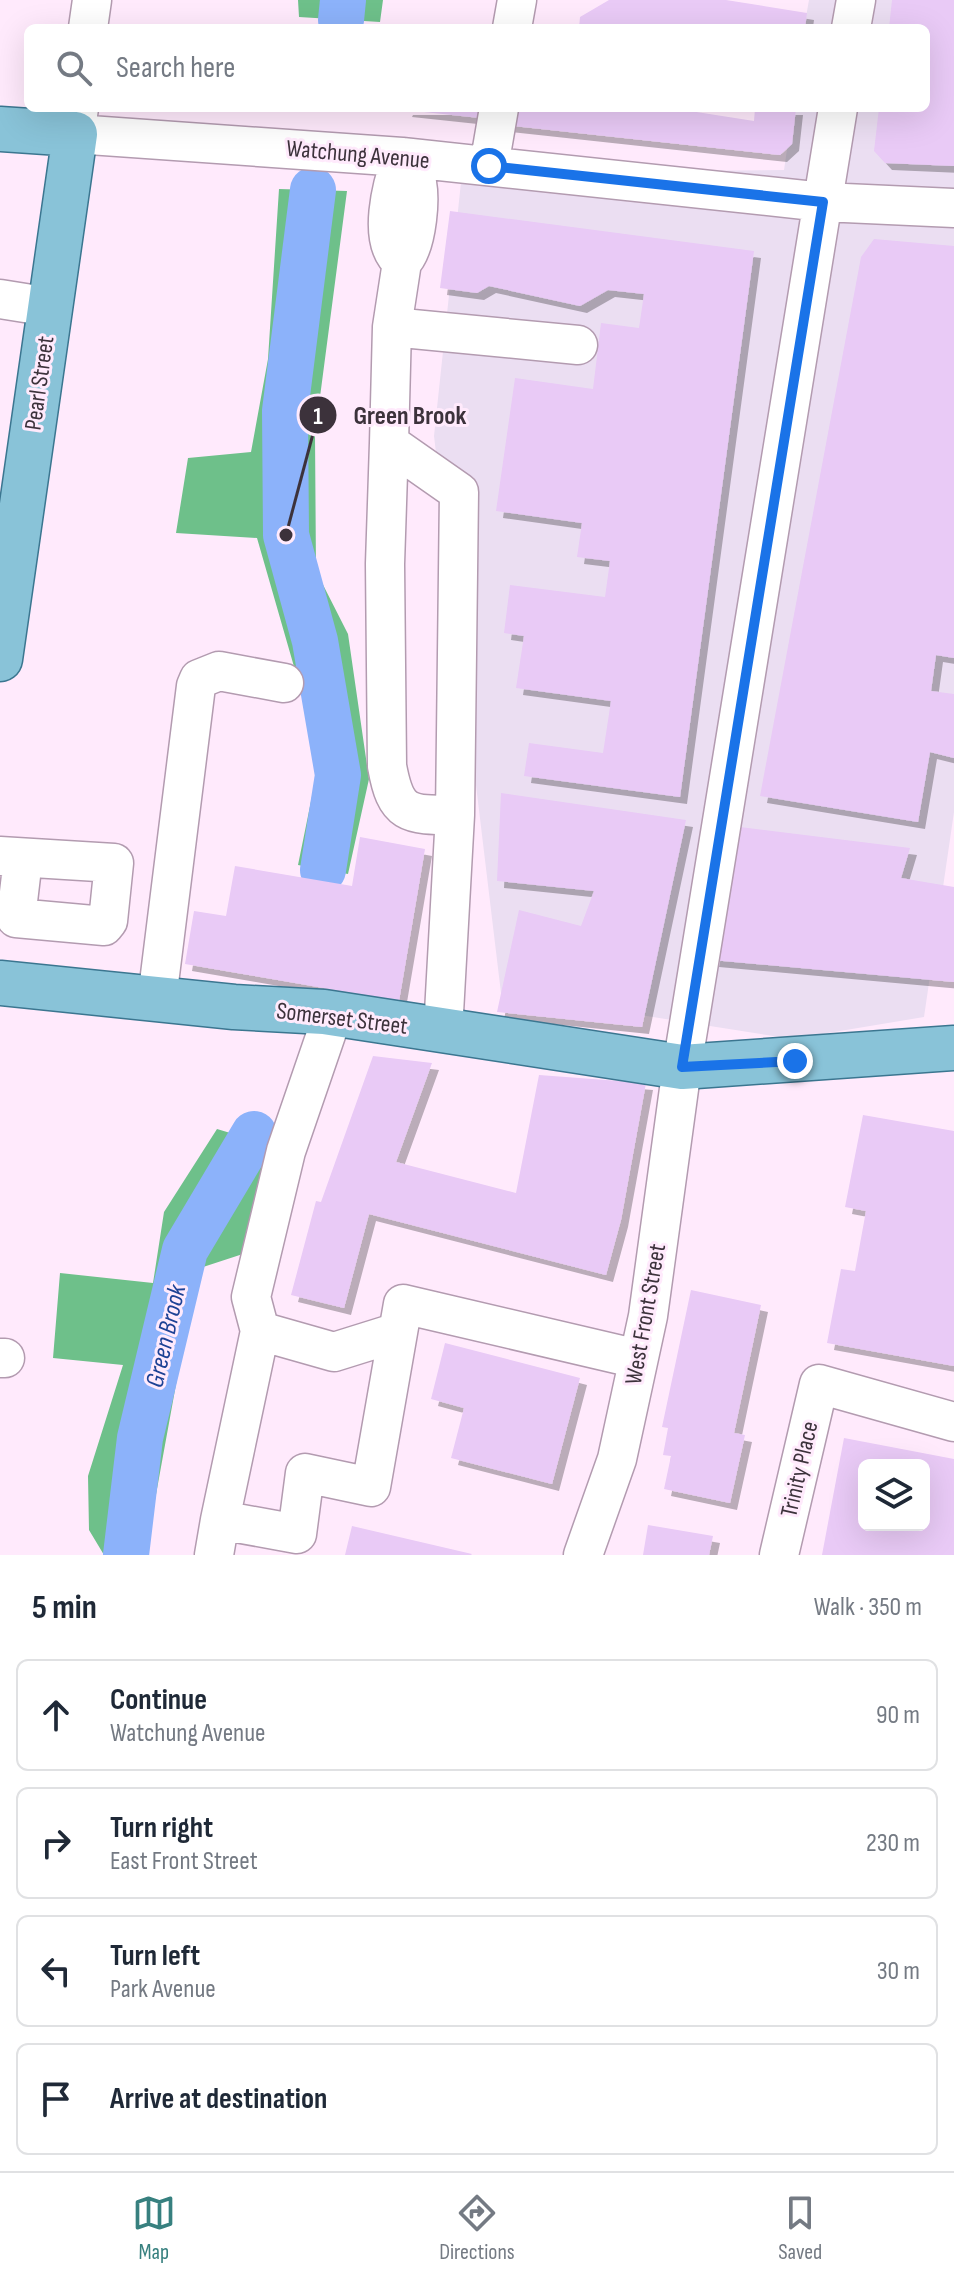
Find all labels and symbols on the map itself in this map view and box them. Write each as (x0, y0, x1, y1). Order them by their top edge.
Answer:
street label: Watchung Avenue (285, 134, 431, 175)
route start (471, 148, 507, 184)
street label: Pearl Street (19, 334, 60, 432)
callout: Green Brook (298, 390, 483, 440)
text: Green Brook (353, 401, 467, 432)
text: 1 (313, 402, 323, 431)
street label: Somerset Street (275, 996, 409, 1041)
route end (777, 1043, 813, 1079)
street label: West Front Street (619, 1241, 672, 1387)
water label: Green Brook (140, 1281, 194, 1391)
street label: Trinity Place (774, 1418, 825, 1520)

